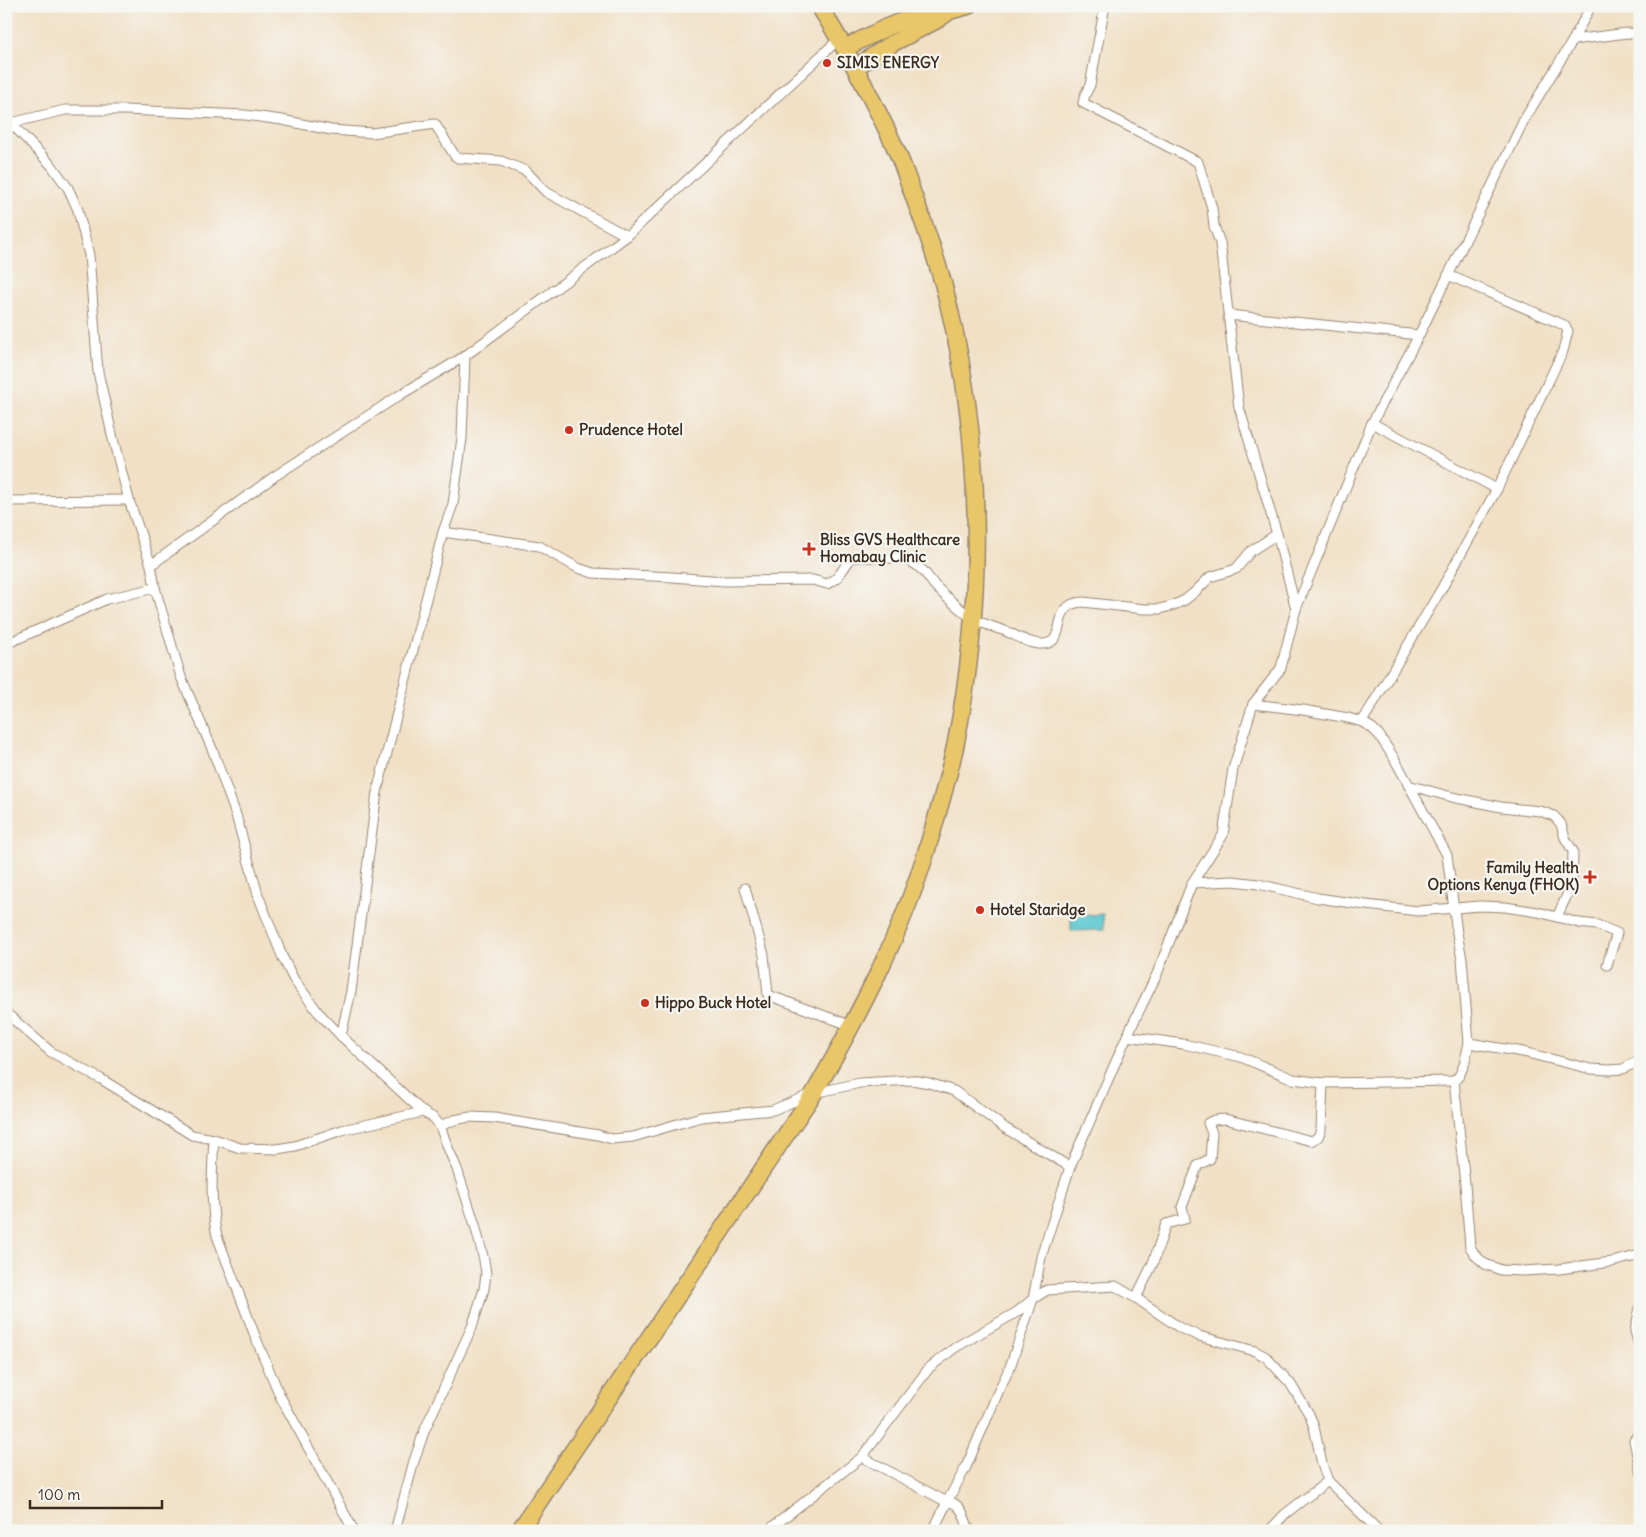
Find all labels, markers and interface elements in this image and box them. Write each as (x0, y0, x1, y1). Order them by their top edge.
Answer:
place label: SIMIS ENERGY (837, 53, 940, 72)
marker: SIMIS ENERGY (821, 57, 833, 69)
place label: Prudence Hotel (579, 420, 683, 439)
marker: Prudence Hotel (563, 424, 575, 436)
place label: Bliss GVS Healthcare Homabay Clinic (820, 530, 960, 567)
marker: Bliss GVS Healthcare Homabay Clinic (802, 542, 816, 556)
place label: Family Health Options Kenya (FHOK) (1428, 858, 1579, 895)
marker: Family Health Options Kenya (FHOK) (1583, 870, 1597, 884)
place label: Hotel Staridge (990, 900, 1085, 920)
marker: Hotel Staridge (974, 904, 986, 916)
place label: Hippo Buck Hotel (655, 993, 771, 1013)
marker: Hippo Buck Hotel (639, 997, 651, 1009)
scale bar (30, 1477, 162, 1509)
text: 100 m (38, 1485, 80, 1504)

